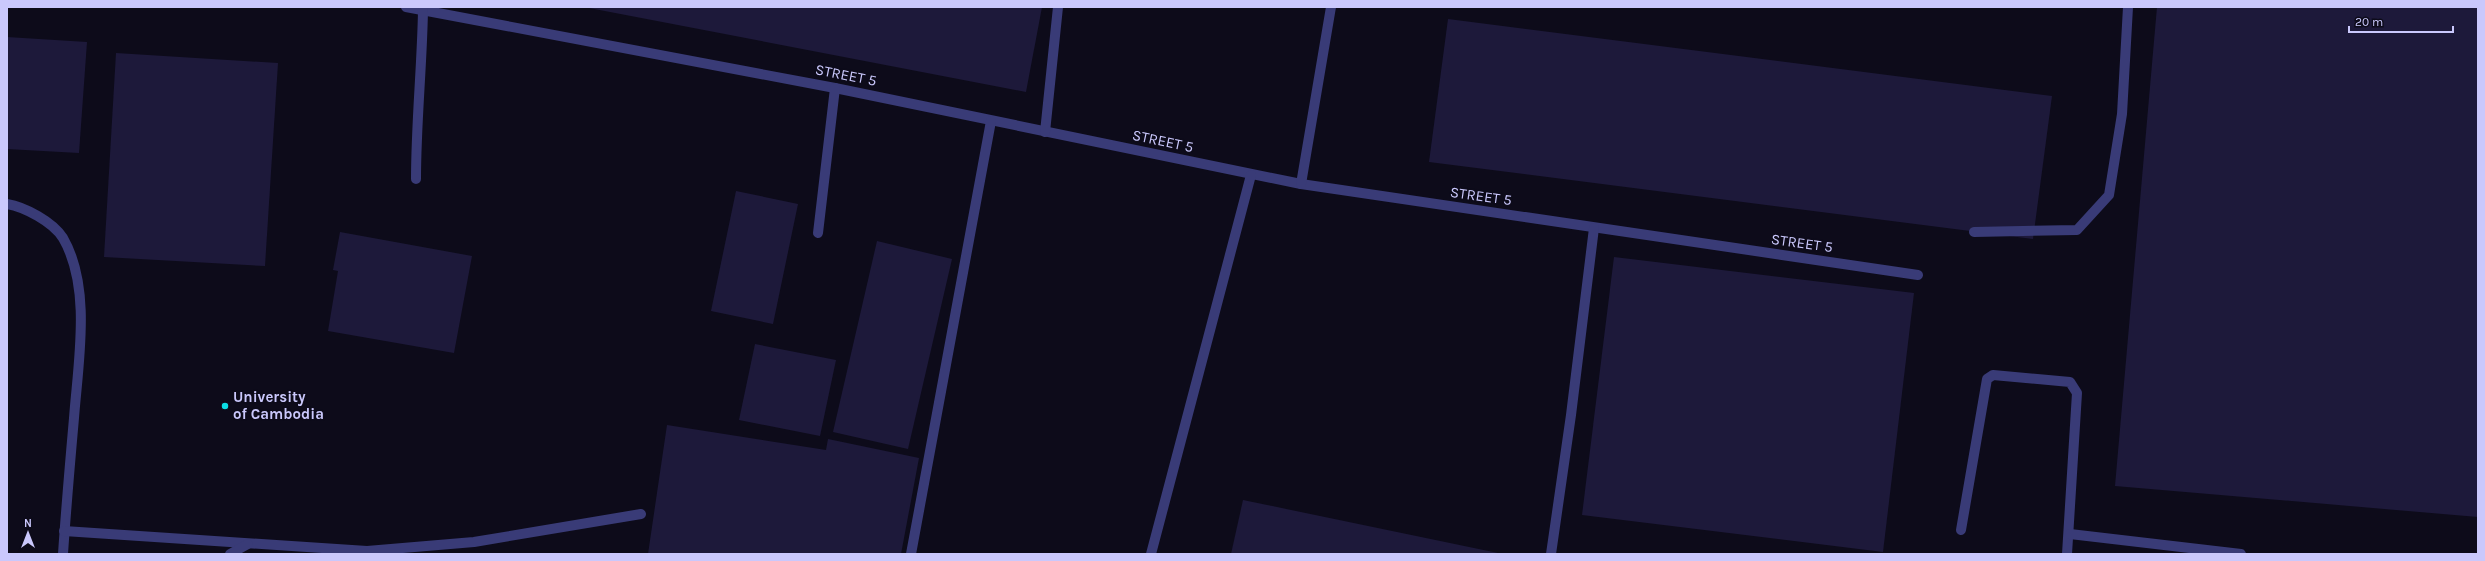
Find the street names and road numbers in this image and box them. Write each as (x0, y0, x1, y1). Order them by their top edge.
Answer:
street label: STREET 5 (814, 60, 878, 90)
street label: STREET 5 (1131, 126, 1195, 156)
street label: STREET 5 (1449, 183, 1513, 209)
street label: STREET 5 (1770, 230, 1834, 256)

